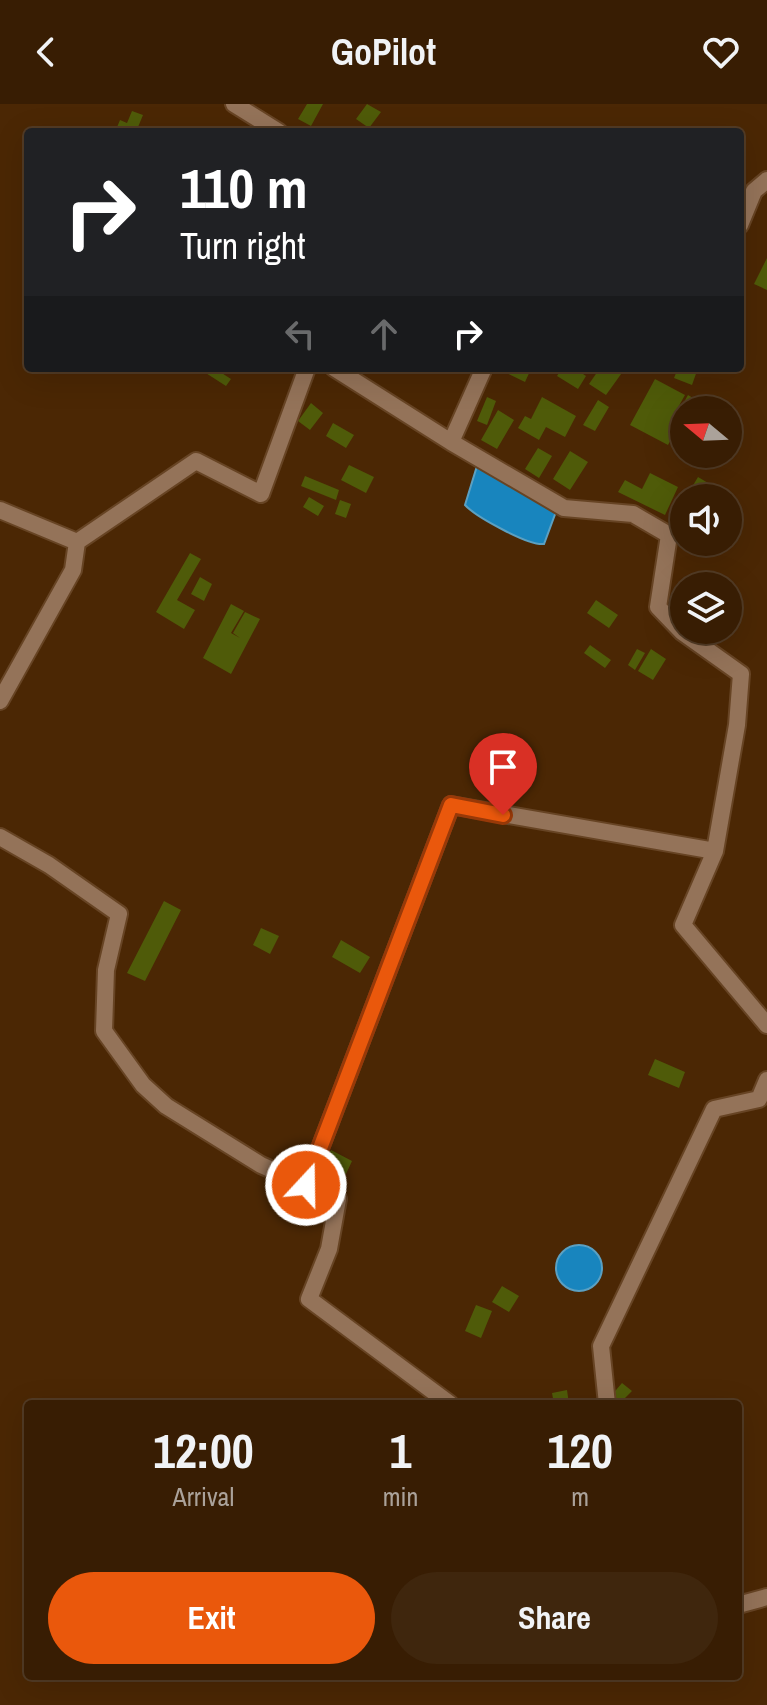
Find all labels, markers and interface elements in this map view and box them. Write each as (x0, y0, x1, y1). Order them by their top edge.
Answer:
text: GoPilot (331, 28, 436, 76)
icon: back (24, 30, 68, 74)
icon: heart (699, 30, 743, 74)
text: 110 m (180, 150, 308, 225)
icon: right (48, 160, 152, 264)
text: Turn right (180, 222, 305, 270)
icon: left (278, 312, 322, 356)
icon: ahead (362, 312, 406, 356)
icon: right (446, 312, 490, 356)
north arrow (670, 396, 742, 468)
map controls (670, 396, 742, 644)
button: sound (670, 484, 742, 556)
button: layers (670, 572, 742, 644)
pin (469, 733, 537, 815)
icon: arrive (481, 745, 525, 789)
position arrow (264, 1143, 348, 1227)
text: 12:00 (153, 1418, 254, 1483)
text: 1 (390, 1418, 411, 1483)
text: 120 (547, 1418, 613, 1483)
text: Arrival (173, 1479, 234, 1514)
text: min (383, 1479, 418, 1514)
text: m (571, 1479, 589, 1514)
button: Exit (48, 1572, 375, 1664)
button: Share (391, 1572, 718, 1664)

